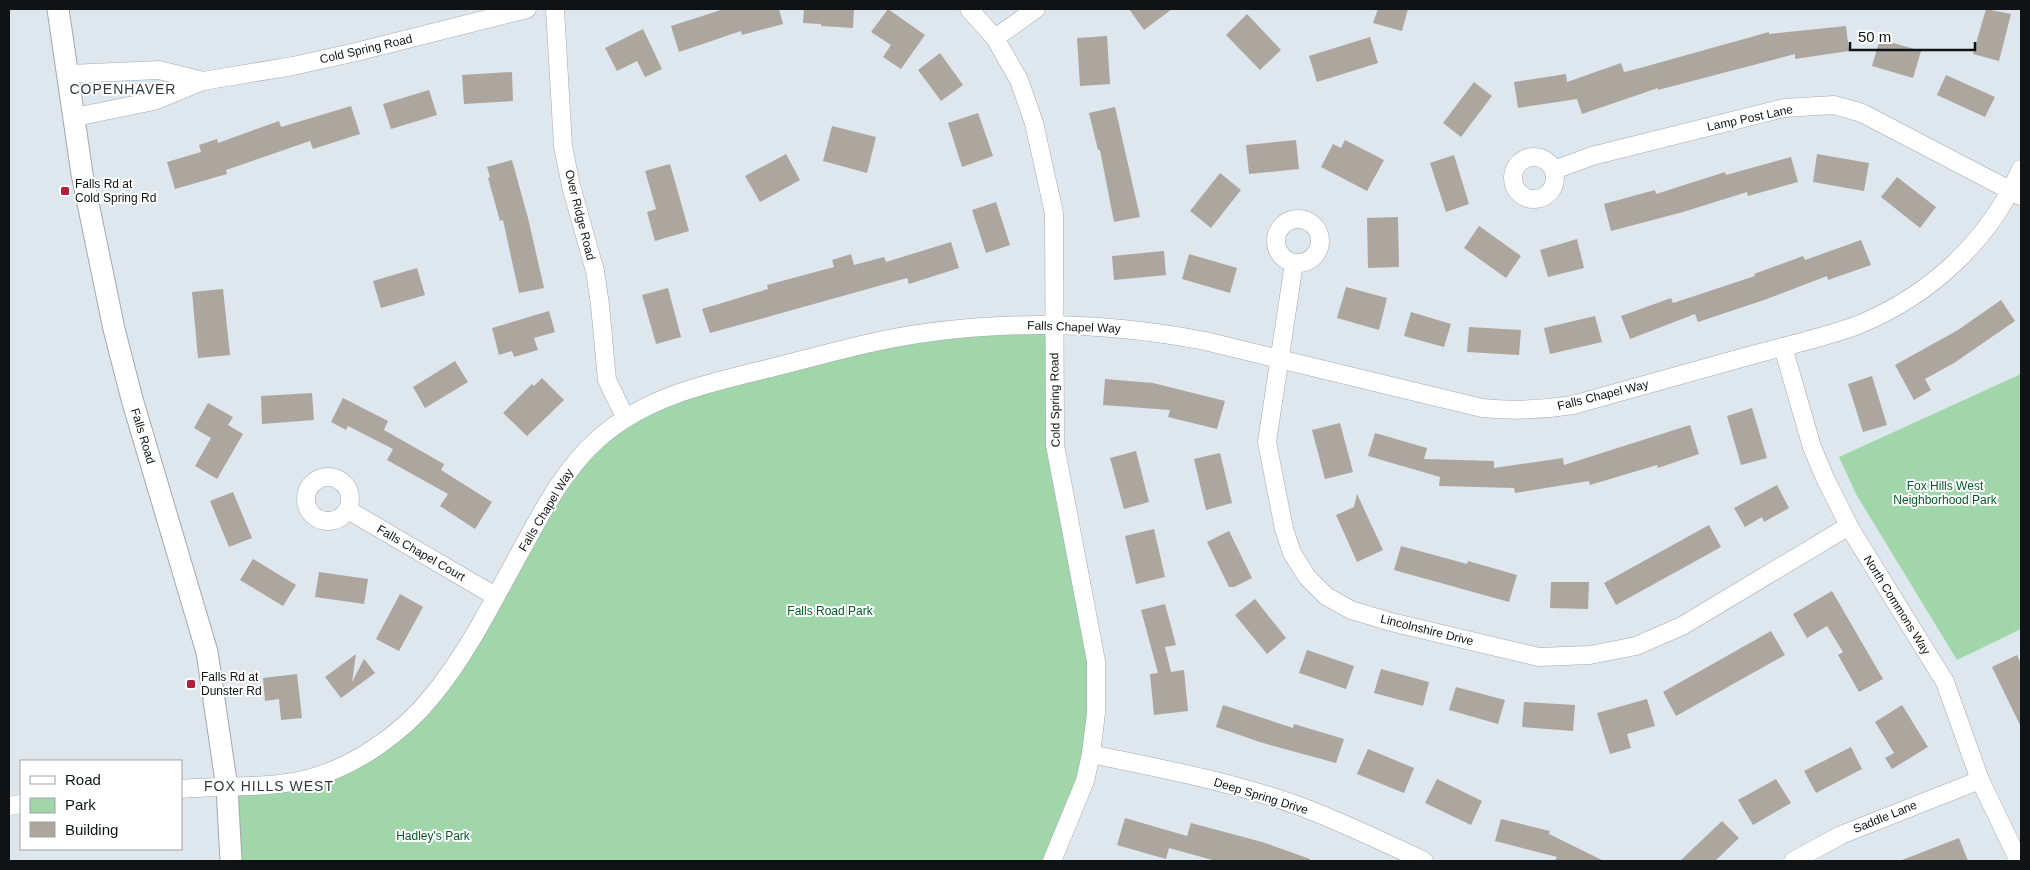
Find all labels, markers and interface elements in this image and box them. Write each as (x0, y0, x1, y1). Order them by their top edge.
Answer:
scale bar (1850, 20, 1975, 52)
text: 50 m (1858, 28, 1891, 45)
street label: Cold Spring Road (318, 32, 414, 66)
district label: COPENHAVER (70, 81, 176, 97)
street label: Lamp Post Lane (1706, 102, 1795, 134)
street label: Over Ridge Road (562, 168, 598, 262)
place label: Falls Rd at Cold Spring Rd (75, 177, 156, 205)
marker: Falls Rd at Cold Spring Rd (59, 185, 71, 197)
street label: Falls Chapel Way (1027, 318, 1121, 336)
street label: Cold Spring Road (1047, 353, 1063, 447)
street label: Falls Chapel Way (1556, 377, 1650, 413)
street label: Falls Road (128, 407, 158, 465)
street label: Falls Chapel Way (516, 466, 576, 554)
park label: Fox Hills West Neighborhood Park (1893, 479, 1998, 507)
street label: Falls Chapel Court (374, 522, 468, 584)
street label: North Commons Way (1861, 553, 1933, 657)
park label: Falls Road Park (787, 604, 874, 618)
street label: Lincolnshire Drive (1379, 612, 1475, 648)
place label: Falls Rd at Dunster Rd (201, 670, 262, 698)
marker: Falls Rd at Dunster Rd (185, 678, 197, 690)
legend (20, 760, 182, 850)
text: Road (65, 771, 101, 788)
street label: Deep Spring Drive (1212, 775, 1310, 817)
district label: FOX HILLS WEST (204, 778, 334, 794)
text: Park (65, 796, 96, 813)
street label: Saddle Lane (1851, 798, 1919, 836)
text: Building (65, 821, 118, 838)
park label: Hadley's Park (396, 829, 471, 843)

